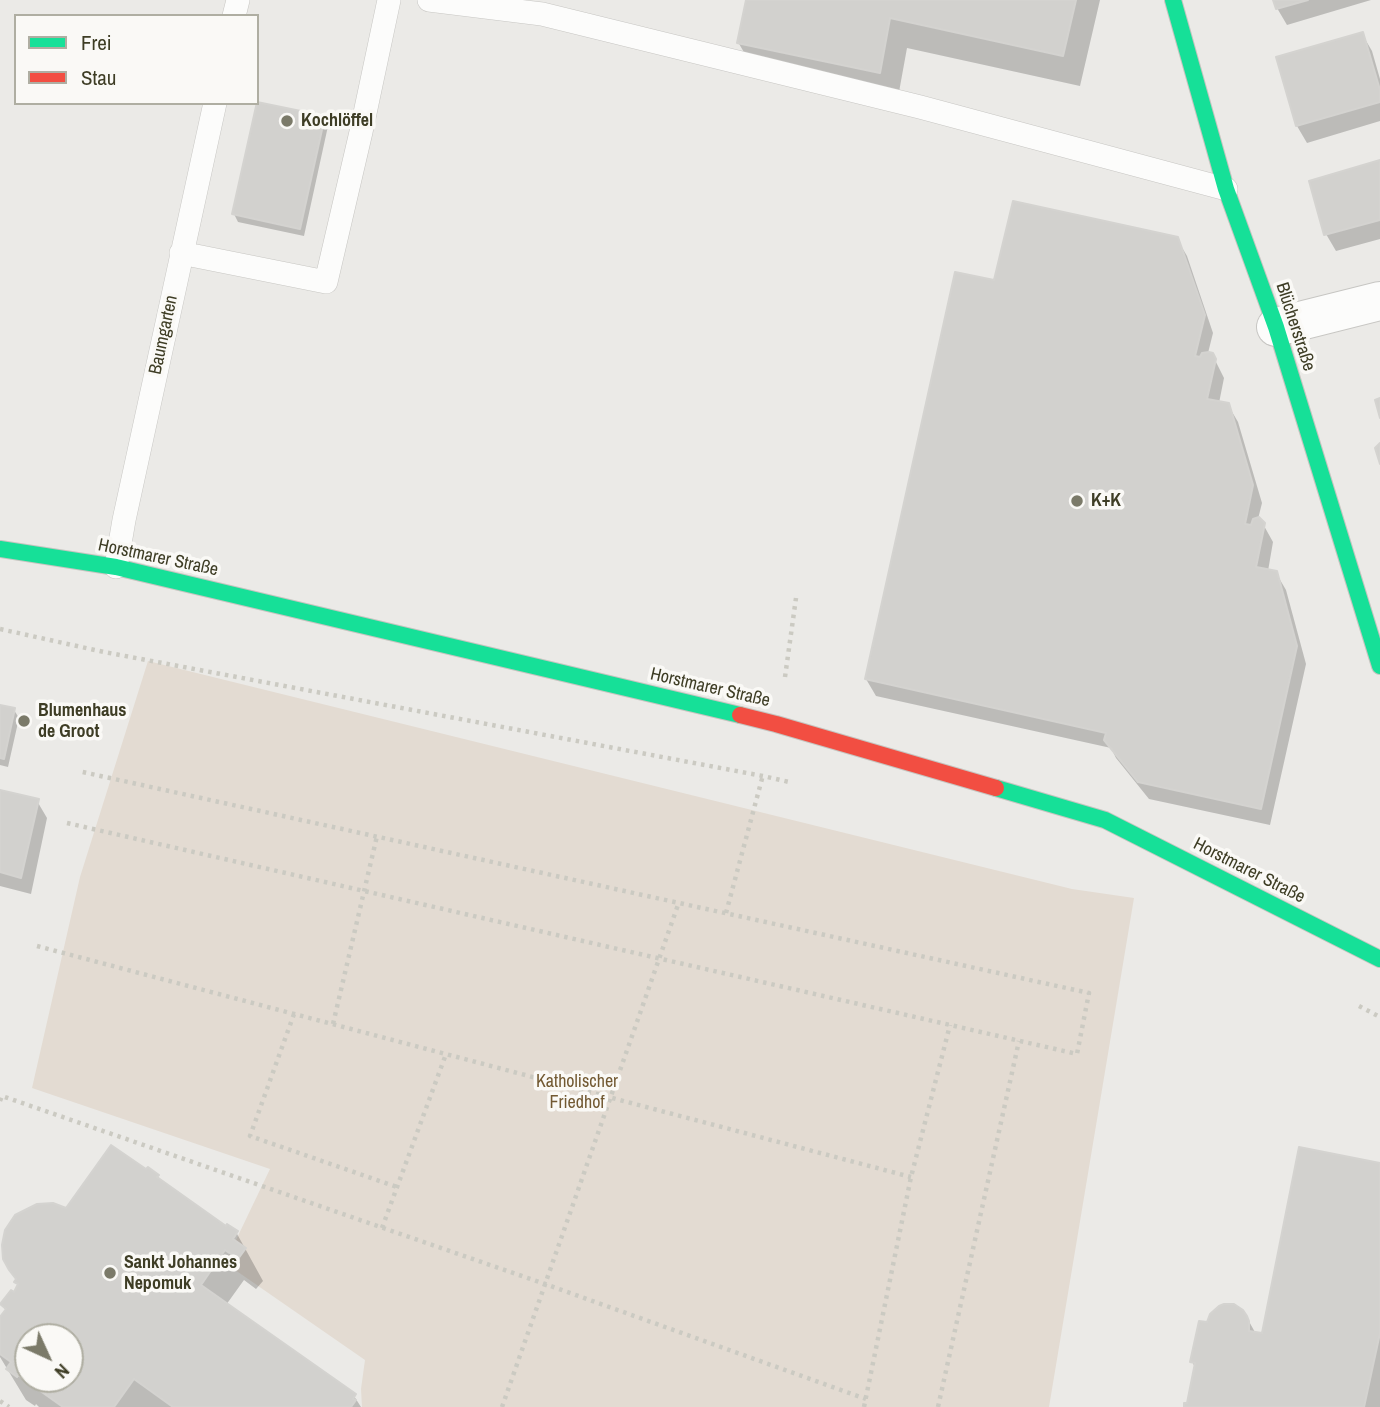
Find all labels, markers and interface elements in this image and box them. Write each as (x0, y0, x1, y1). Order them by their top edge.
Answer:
legend (14, 14, 259, 105)
text: Frei (81, 28, 112, 57)
text: Stau (81, 63, 116, 92)
place label: Kochlöffel (301, 110, 373, 132)
marker: Kochlöffel (279, 113, 295, 129)
street label: Blücherstraße (1271, 280, 1319, 374)
street label: Baumgarten (145, 293, 183, 377)
place label: K+K (1091, 490, 1121, 512)
marker: K+K (1069, 493, 1085, 509)
street label: Horstmarer Straße (96, 535, 220, 581)
street label: Horstmarer Straße (648, 664, 772, 712)
place label: Blumenhaus de Groot (38, 700, 127, 742)
marker: Blumenhaus de Groot (16, 713, 32, 729)
street label: Horstmarer Straße (1190, 834, 1308, 908)
park label: Katholischer Friedhof (536, 1071, 618, 1114)
place label: Sankt Johannes Nepomuk (124, 1252, 237, 1294)
marker: Sankt Johannes Nepomuk (102, 1265, 118, 1281)
north arrow (14, 1323, 84, 1393)
text: N (49, 1358, 76, 1385)

